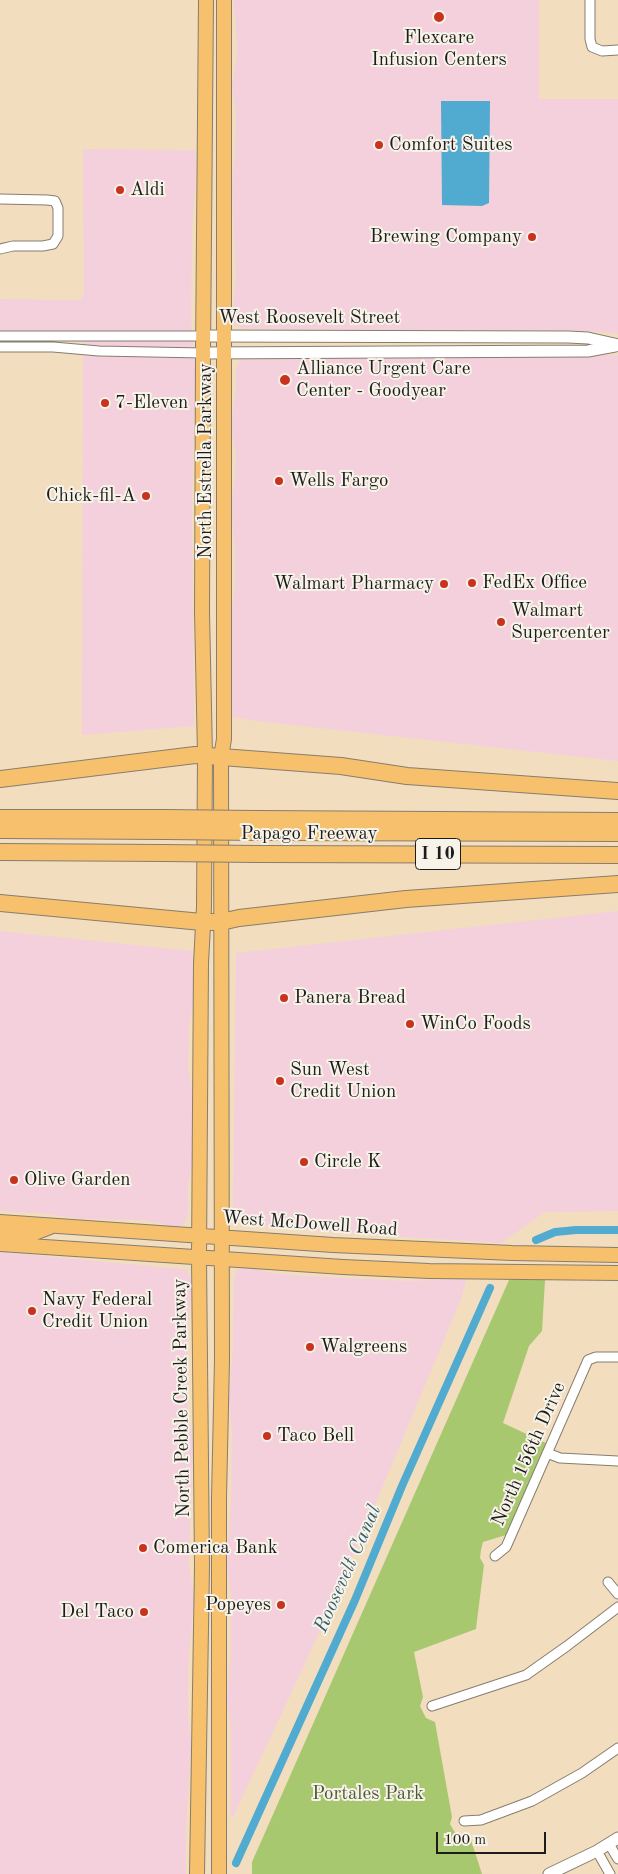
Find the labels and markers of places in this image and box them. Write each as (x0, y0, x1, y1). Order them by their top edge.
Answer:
marker: Flexcare Infusion Centers (432, 10, 446, 24)
place label: Flexcare Infusion Centers (371, 27, 507, 71)
place label: Comfort Suites (389, 134, 512, 156)
marker: Comfort Suites (373, 139, 385, 151)
place label: Aldi (130, 179, 165, 201)
marker: Aldi (114, 184, 126, 196)
place label: Brewing Company (370, 226, 522, 248)
marker: Brewing Company (526, 231, 538, 243)
place label: Alliance Urgent Care Center - Goodyear (296, 358, 470, 402)
marker: Alliance Urgent Care Center - Goodyear (278, 373, 292, 387)
place label: 7-Eleven (115, 392, 188, 414)
marker: 7-Eleven (99, 397, 111, 409)
place label: Wells Fargo (289, 470, 389, 492)
marker: Wells Fargo (273, 475, 285, 487)
place label: Chick-fil-A (46, 485, 136, 507)
marker: Chick-fil-A (140, 490, 152, 502)
place label: FedEx Office (482, 572, 587, 594)
place label: Walmart Pharmacy (273, 573, 434, 595)
marker: FedEx Office (466, 577, 478, 589)
marker: Walmart Pharmacy (438, 578, 450, 590)
place label: Walmart Supercenter (511, 600, 610, 644)
marker: Walmart Supercenter (495, 616, 507, 628)
place label: Panera Bread (294, 987, 406, 1009)
marker: Panera Bread (278, 992, 290, 1004)
place label: WinCo Foods (420, 1013, 531, 1035)
marker: WinCo Foods (404, 1018, 416, 1030)
place label: Sun West Credit Union (290, 1059, 396, 1103)
marker: Sun West Credit Union (274, 1075, 286, 1087)
place label: Circle K (314, 1151, 381, 1173)
marker: Circle K (298, 1156, 310, 1168)
place label: Olive Garden (24, 1169, 131, 1191)
marker: Olive Garden (8, 1174, 20, 1186)
place label: Navy Federal Credit Union (42, 1289, 152, 1333)
marker: Navy Federal Credit Union (26, 1305, 38, 1317)
place label: Walgreens (320, 1336, 407, 1358)
marker: Walgreens (304, 1341, 316, 1353)
place label: Taco Bell (277, 1425, 354, 1447)
marker: Taco Bell (261, 1430, 273, 1442)
place label: Comerica Bank (153, 1537, 278, 1559)
marker: Comerica Bank (137, 1542, 149, 1554)
place label: Popeyes (205, 1594, 271, 1616)
marker: Popeyes (275, 1599, 287, 1611)
place label: Del Taco (60, 1601, 134, 1623)
marker: Del Taco (138, 1606, 150, 1618)

